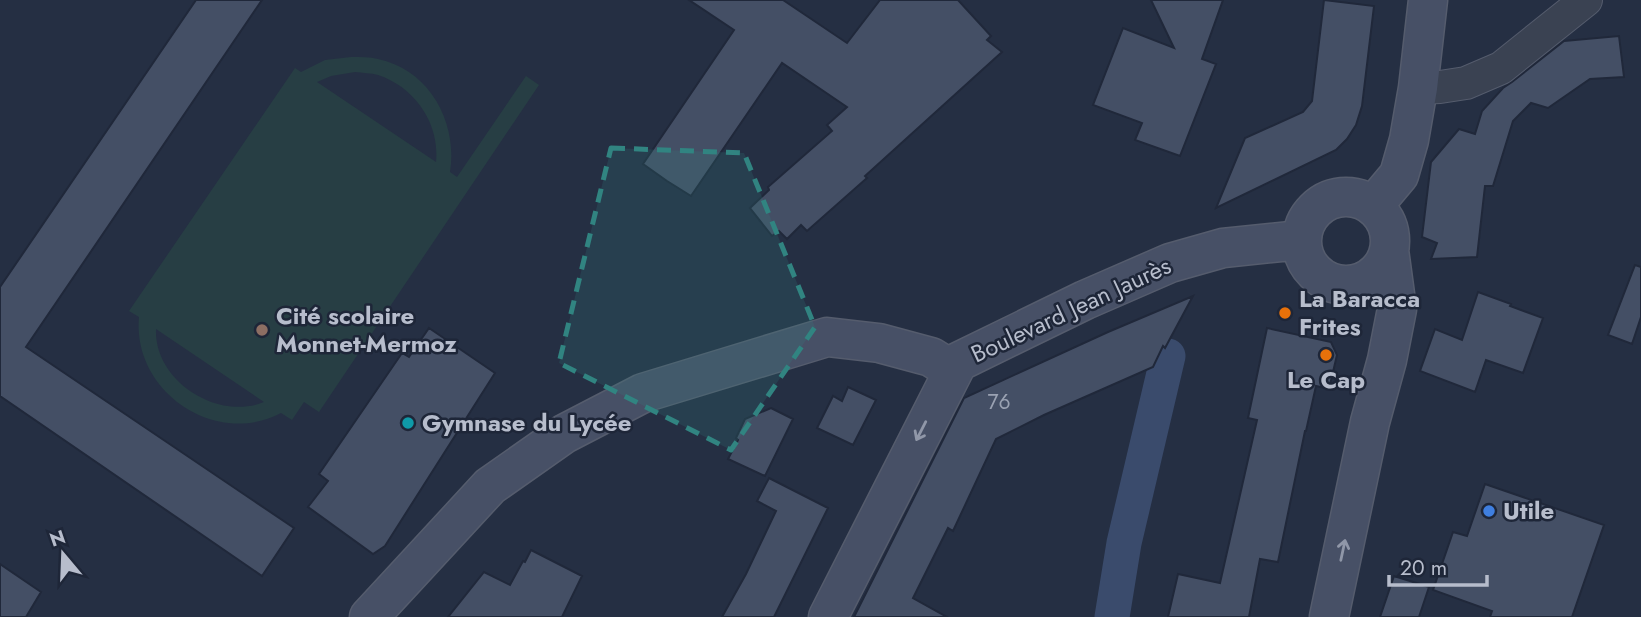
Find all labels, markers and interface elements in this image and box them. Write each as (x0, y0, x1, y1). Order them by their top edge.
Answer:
street label: Boulevard Jean Jaurès (965, 248, 1177, 371)
place label: La Baracca Frites (1299, 281, 1420, 344)
place label: Cité scolaire Monnet-Mermoz (276, 298, 457, 361)
marker: La Baracca Frites (1277, 305, 1293, 321)
marker: Cité scolaire Monnet-Mermoz (254, 322, 270, 338)
marker: Le Cap (1318, 347, 1334, 363)
place label: Le Cap (1287, 362, 1365, 397)
house number: 76 (987, 387, 1011, 417)
place label: Gymnase du Lycée (422, 405, 632, 440)
marker: Gymnase du Lycée (400, 415, 416, 431)
one-way arrow (914, 420, 928, 441)
place label: Utile (1503, 493, 1554, 528)
marker: Utile (1481, 503, 1497, 519)
north arrow (28, 519, 98, 589)
text: N (46, 523, 69, 554)
one-way arrow (1336, 539, 1350, 562)
scale bar (1389, 544, 1487, 588)
text: 20 m (1400, 553, 1447, 583)

